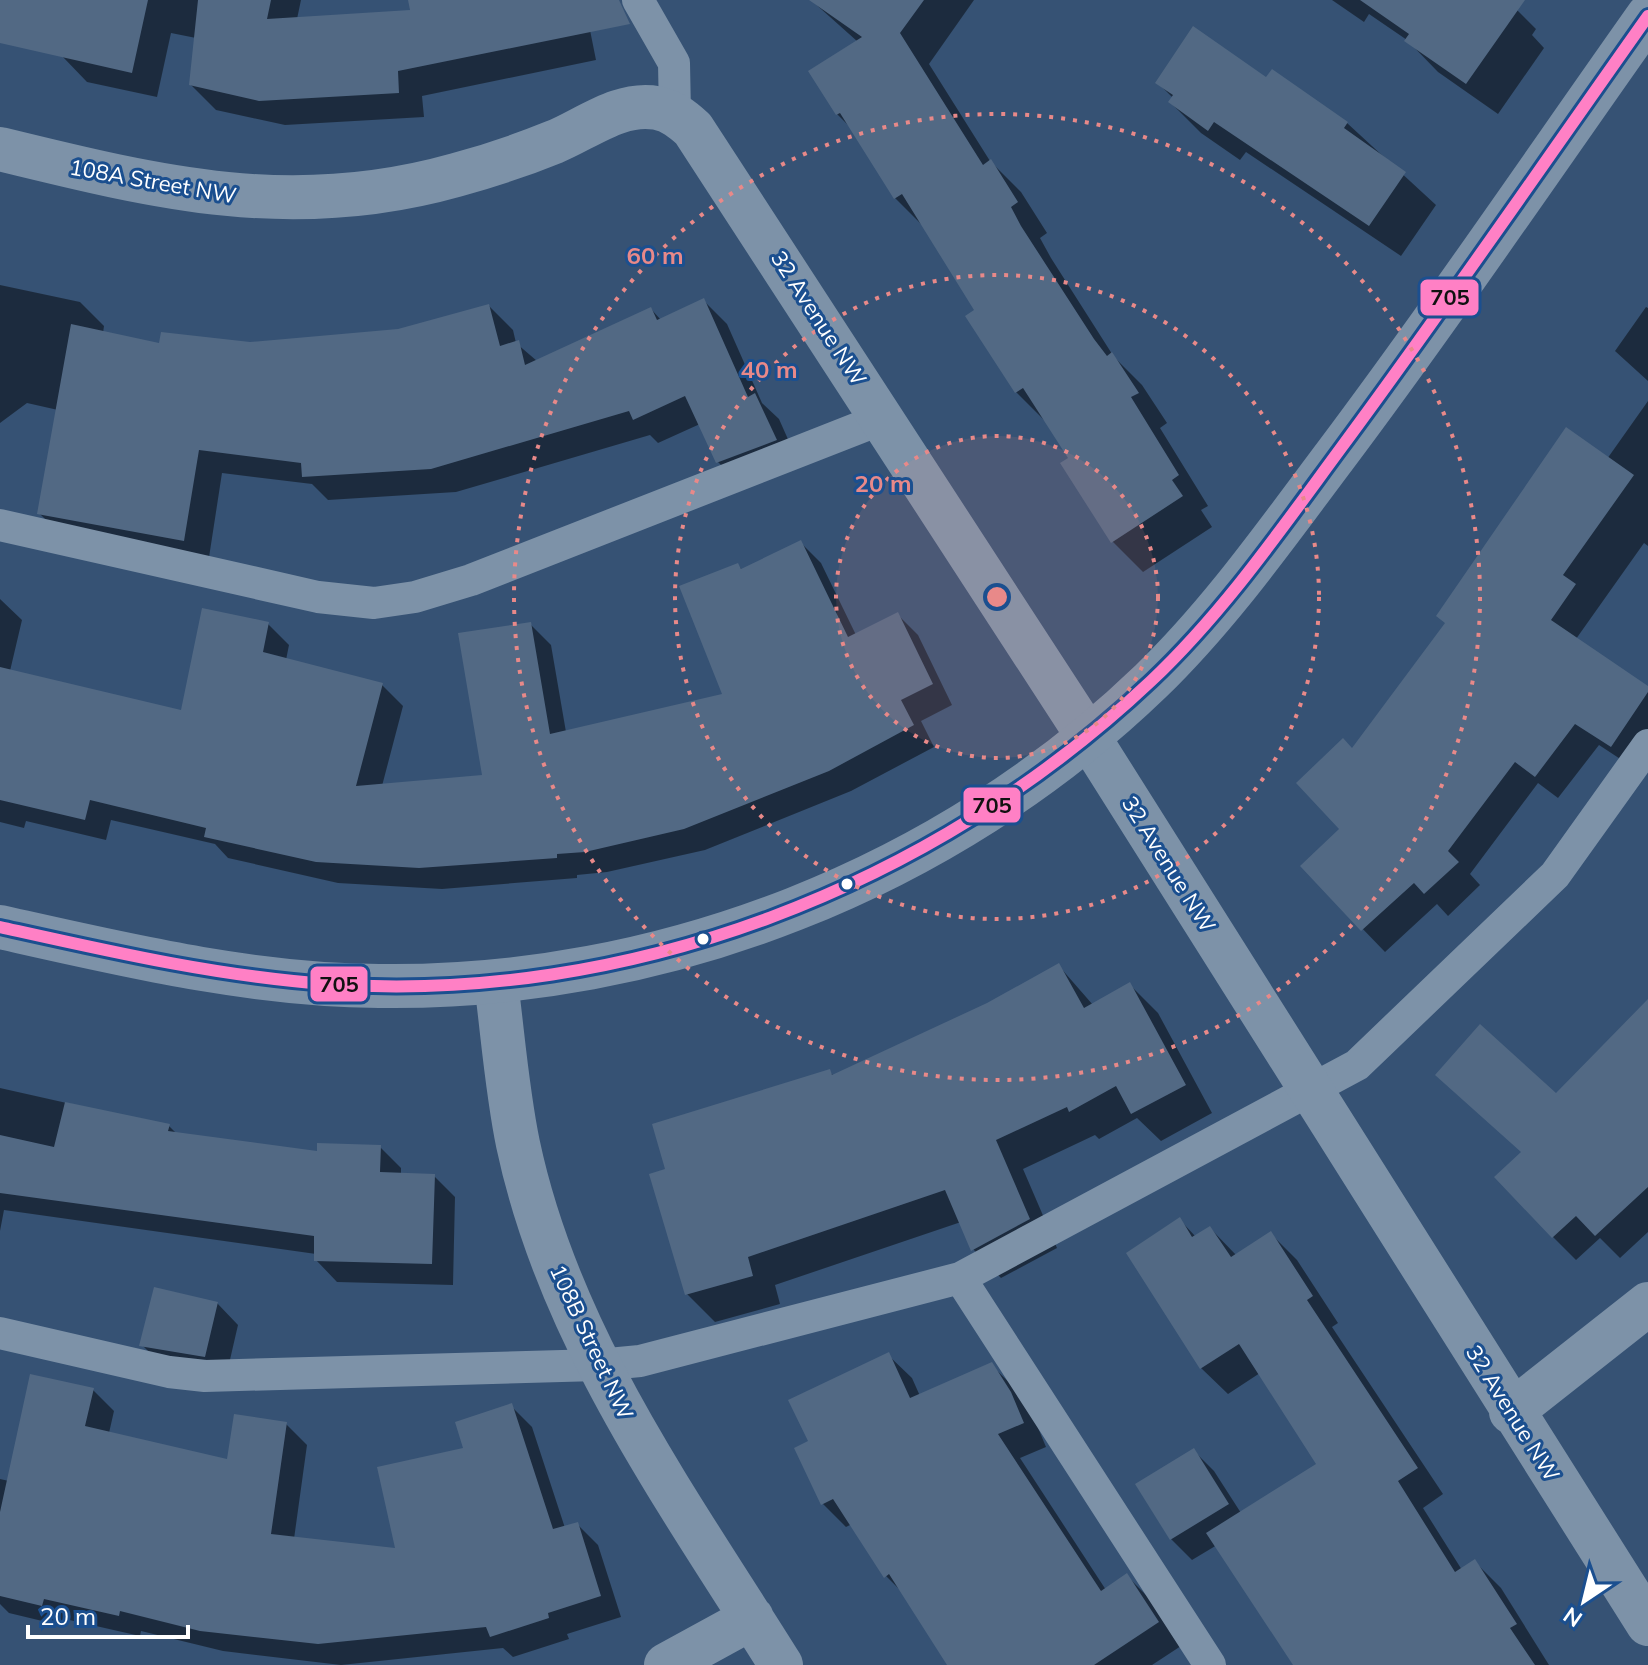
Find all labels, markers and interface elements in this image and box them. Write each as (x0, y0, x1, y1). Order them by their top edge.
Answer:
street label: 108A Street NW (67, 153, 239, 209)
text: 60 m (627, 240, 683, 270)
street label: 32 Avenue NW (765, 245, 873, 391)
line badge: 705 (1419, 278, 1480, 317)
text: 705 (1430, 283, 1470, 311)
text: 40 m (741, 354, 797, 384)
text: 20 m (855, 468, 911, 498)
centre of rings (983, 583, 1011, 611)
line badge: 705 (962, 786, 1022, 824)
text: 705 (972, 791, 1012, 819)
street label: 32 Avenue NW (1116, 791, 1222, 937)
unlabelled marker (839, 876, 855, 892)
unlabelled marker (695, 931, 711, 947)
line badge: 705 (309, 965, 369, 1003)
text: 705 (319, 970, 359, 998)
street label: 108B Street NW (544, 1260, 640, 1424)
street label: 32 Avenue NW (1460, 1340, 1566, 1486)
north arrow (1544, 1561, 1624, 1641)
scale bar (28, 1589, 188, 1639)
text: 20 m (40, 1601, 96, 1631)
text: N (1558, 1601, 1587, 1634)

